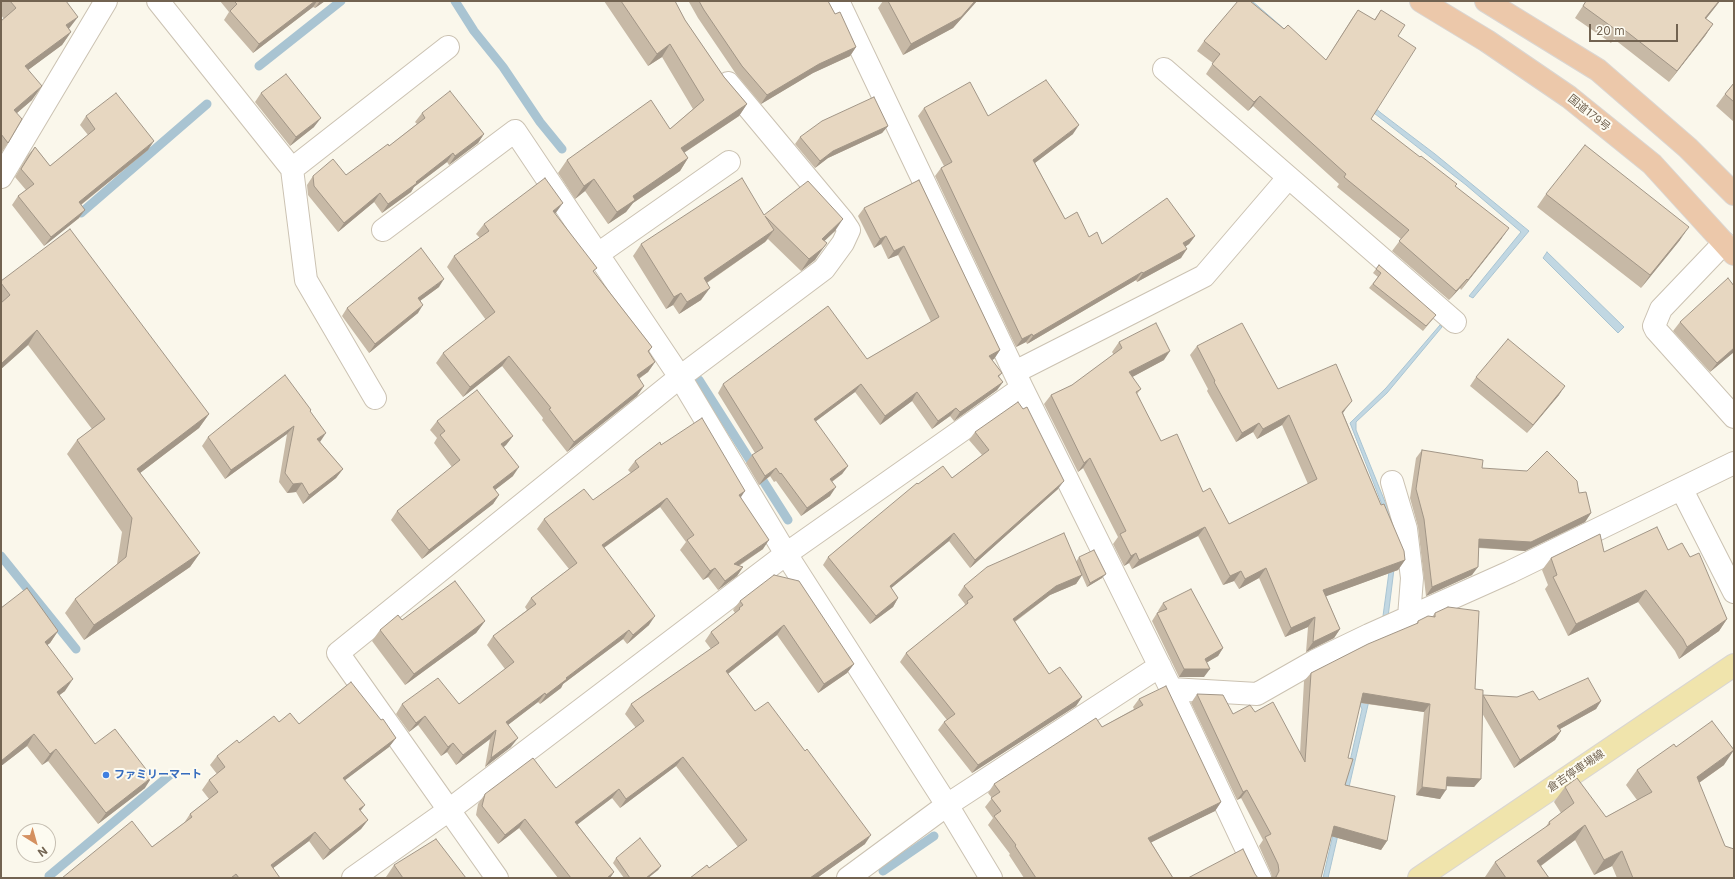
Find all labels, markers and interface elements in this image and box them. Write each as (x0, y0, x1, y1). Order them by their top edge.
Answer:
scale bar (1591, 16, 1680, 42)
text: 20 m (1596, 23, 1625, 38)
street label: 国道179号 (1565, 92, 1613, 134)
street label: 倉吉停車場線 (1545, 747, 1607, 795)
place label: ファミリーマート (114, 768, 202, 782)
marker: ファミリーマート (101, 770, 111, 780)
north arrow (16, 823, 56, 863)
text: N (35, 844, 50, 860)

